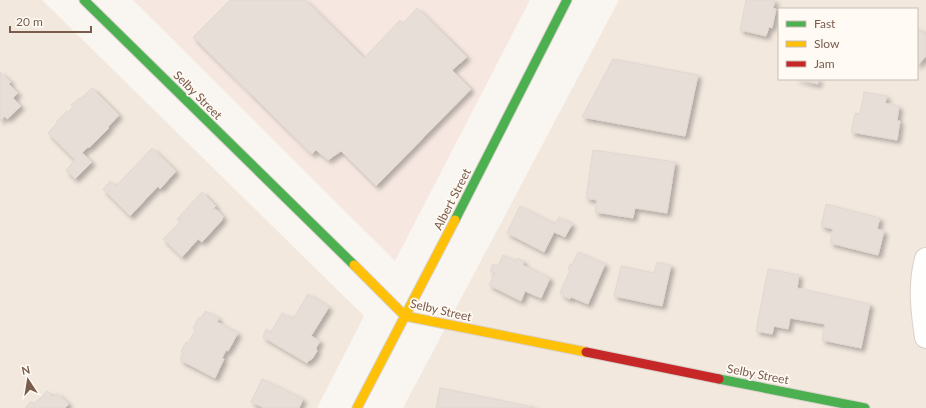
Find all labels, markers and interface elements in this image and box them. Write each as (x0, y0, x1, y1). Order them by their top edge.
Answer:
scale bar (10, 8, 91, 34)
legend (778, 8, 918, 80)
text: 20 m (16, 14, 43, 29)
text: Fast (814, 16, 836, 31)
text: Slow (814, 36, 840, 51)
text: Jam (814, 56, 835, 71)
street label: Selby Street (171, 68, 226, 123)
street label: Albert Street (430, 165, 474, 232)
street label: Selby Street (409, 296, 474, 325)
north arrow (8, 360, 48, 400)
street label: Selby Street (726, 361, 791, 387)
text: N (20, 362, 31, 377)

